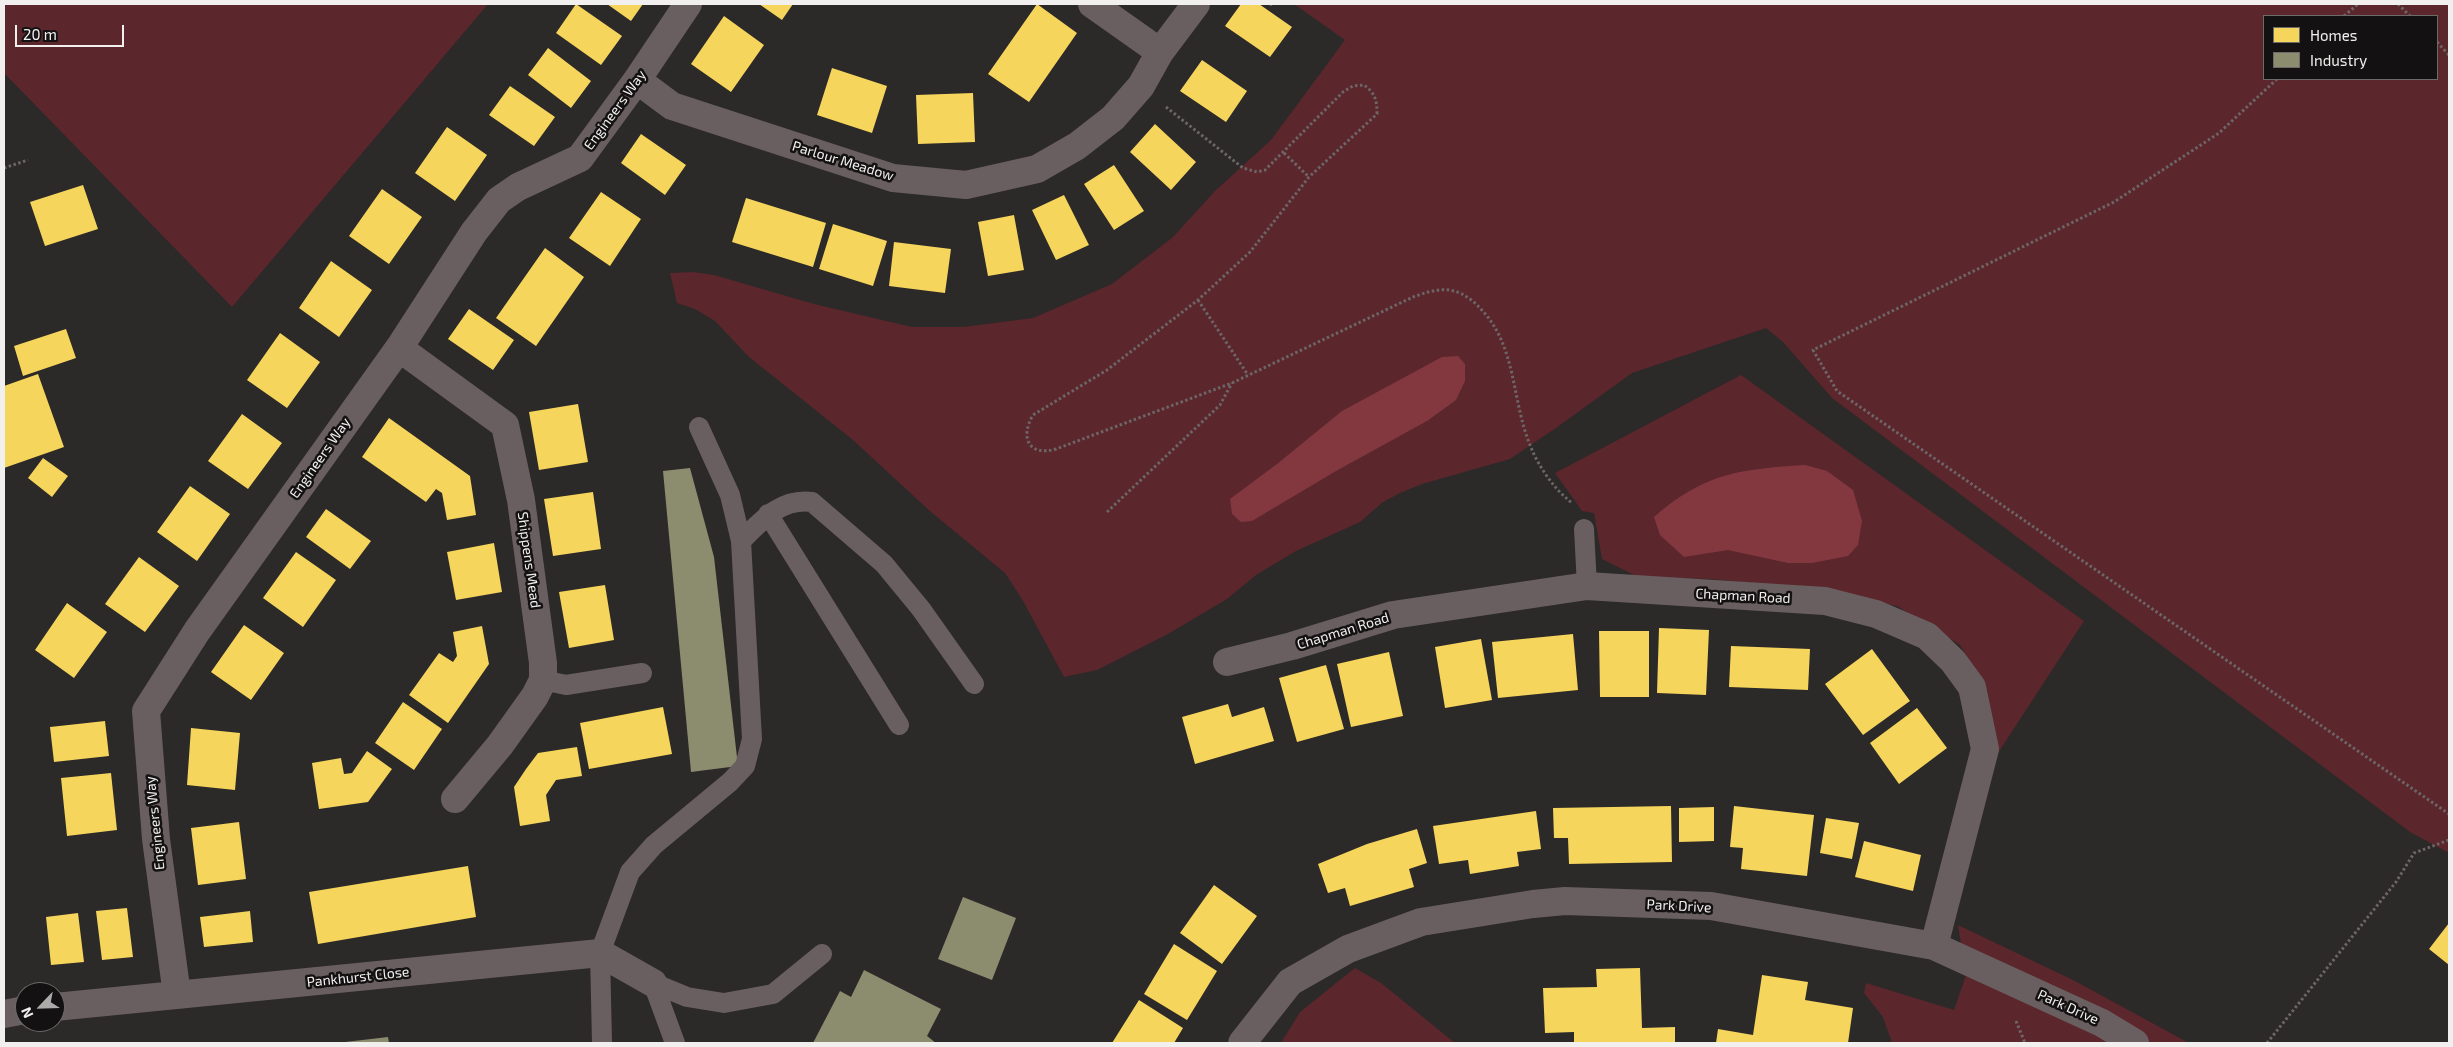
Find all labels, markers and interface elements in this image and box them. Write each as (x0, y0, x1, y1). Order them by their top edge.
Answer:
scale bar (18, 15, 126, 47)
legend (2263, 15, 2438, 80)
text: 20 m (23, 25, 57, 43)
text: Homes (2310, 26, 2357, 44)
text: Industry (2310, 51, 2367, 69)
street label: Engineers Way (580, 67, 650, 153)
street label: Parlour Meadow (790, 138, 896, 184)
street label: Engineers Way (286, 414, 354, 502)
street label: Shippens Mead (514, 511, 544, 609)
street label: Chapman Road (1695, 585, 1791, 607)
street label: Chapman Road (1295, 609, 1391, 653)
street label: Engineers Way (142, 775, 168, 871)
street label: Park Drive (1646, 896, 1712, 916)
street label: Pankhurst Close (306, 963, 410, 991)
north arrow (15, 982, 65, 1032)
street label: Park Drive (2035, 986, 2101, 1028)
text: N (17, 1005, 37, 1021)

